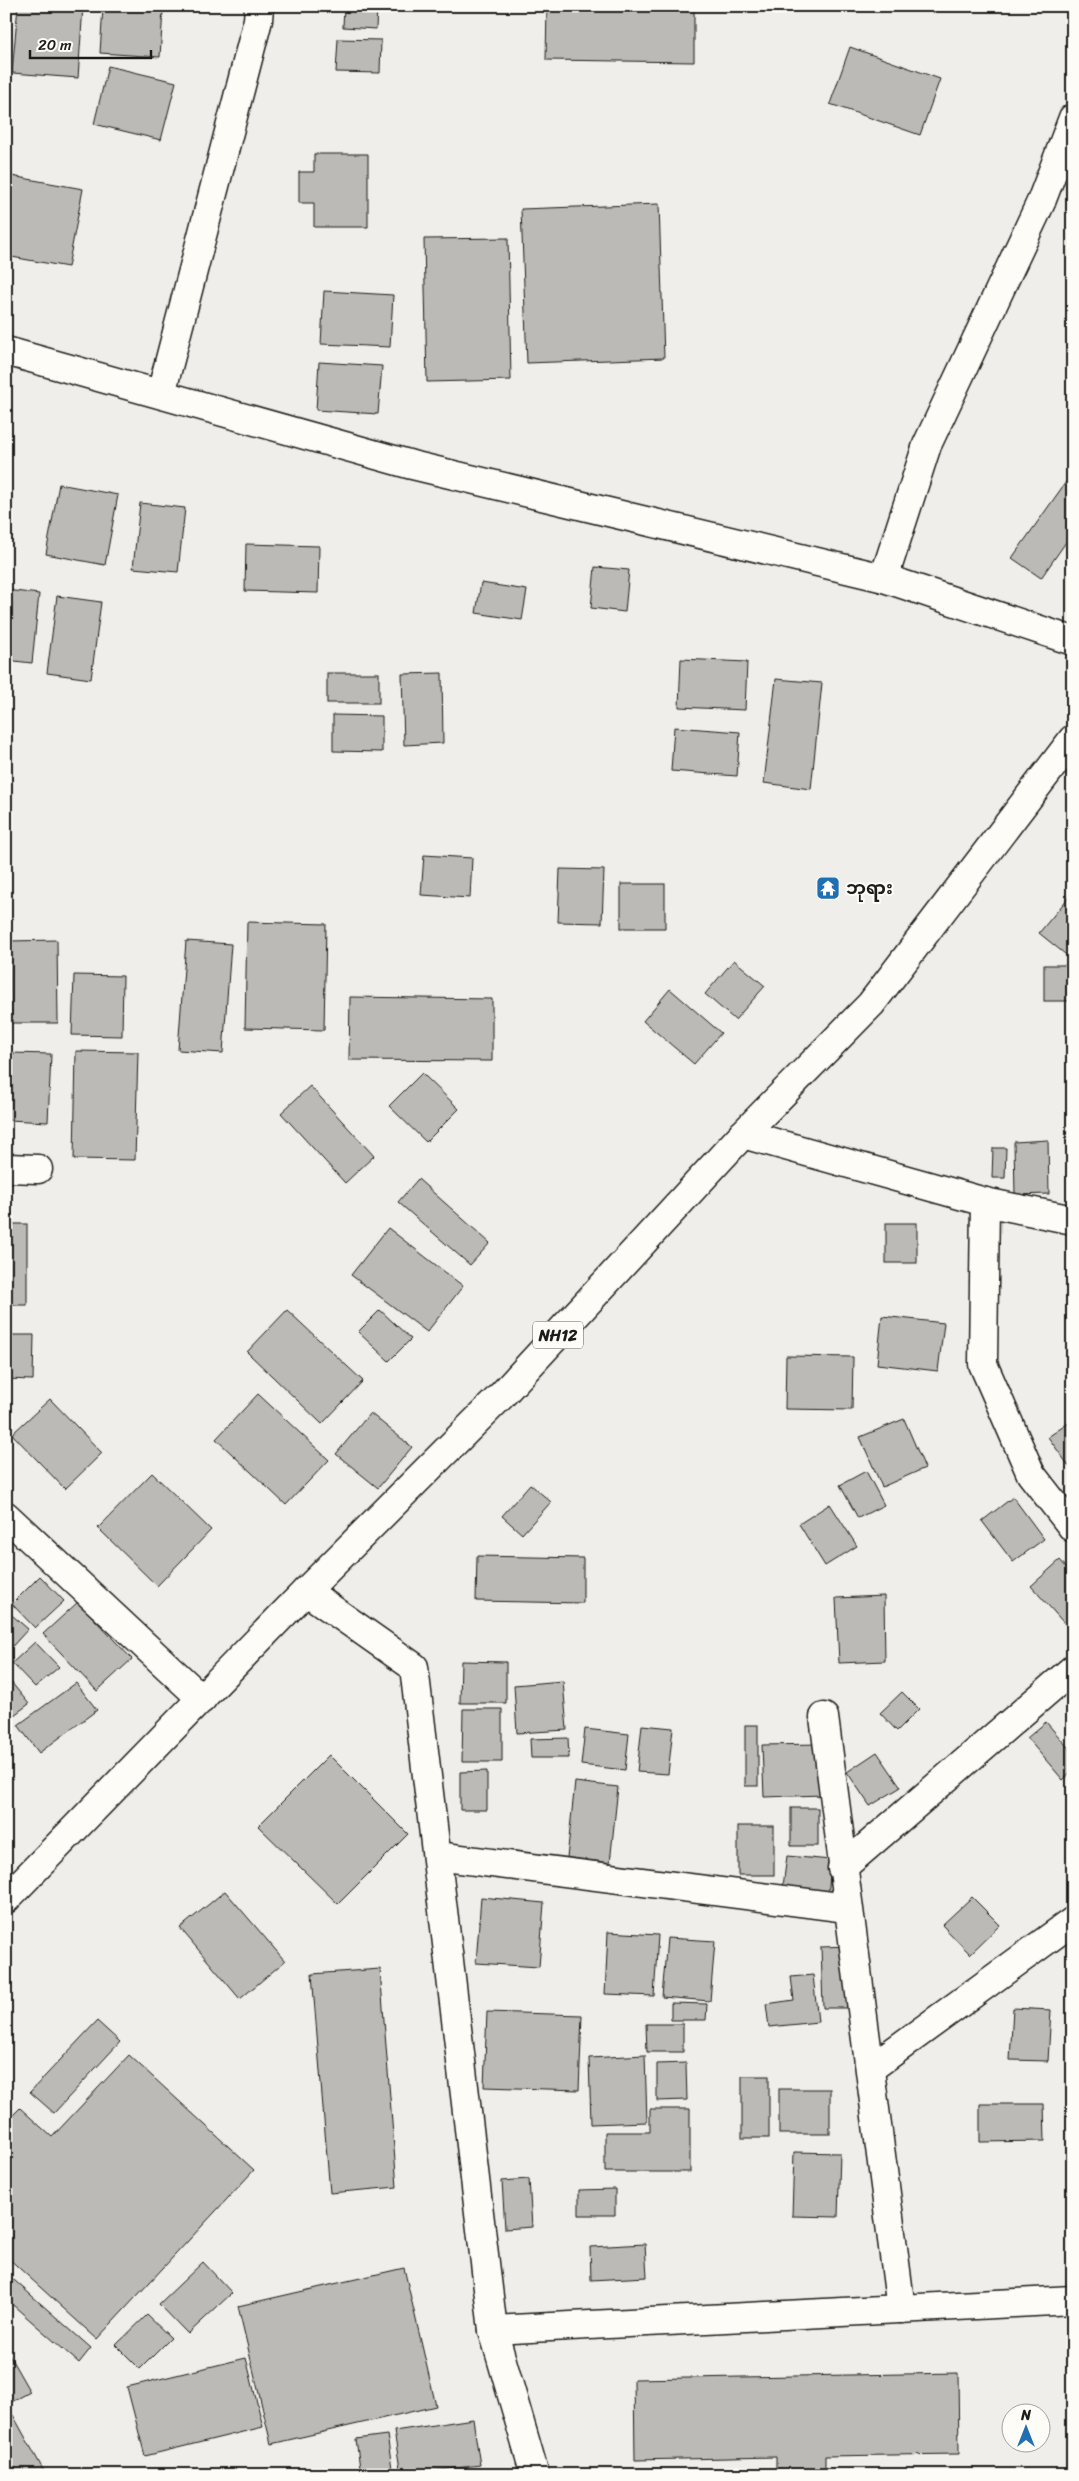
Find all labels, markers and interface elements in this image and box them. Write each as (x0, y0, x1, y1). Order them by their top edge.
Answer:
scale bar (30, 28, 151, 60)
text: 20 m (38, 32, 72, 58)
place label: ဘုရား (846, 872, 893, 904)
temple icon: ဘုရား (815, 875, 841, 901)
road number: NH12 (533, 1322, 583, 1348)
text: N (1020, 2403, 1031, 2428)
north arrow (1002, 2404, 1052, 2454)

